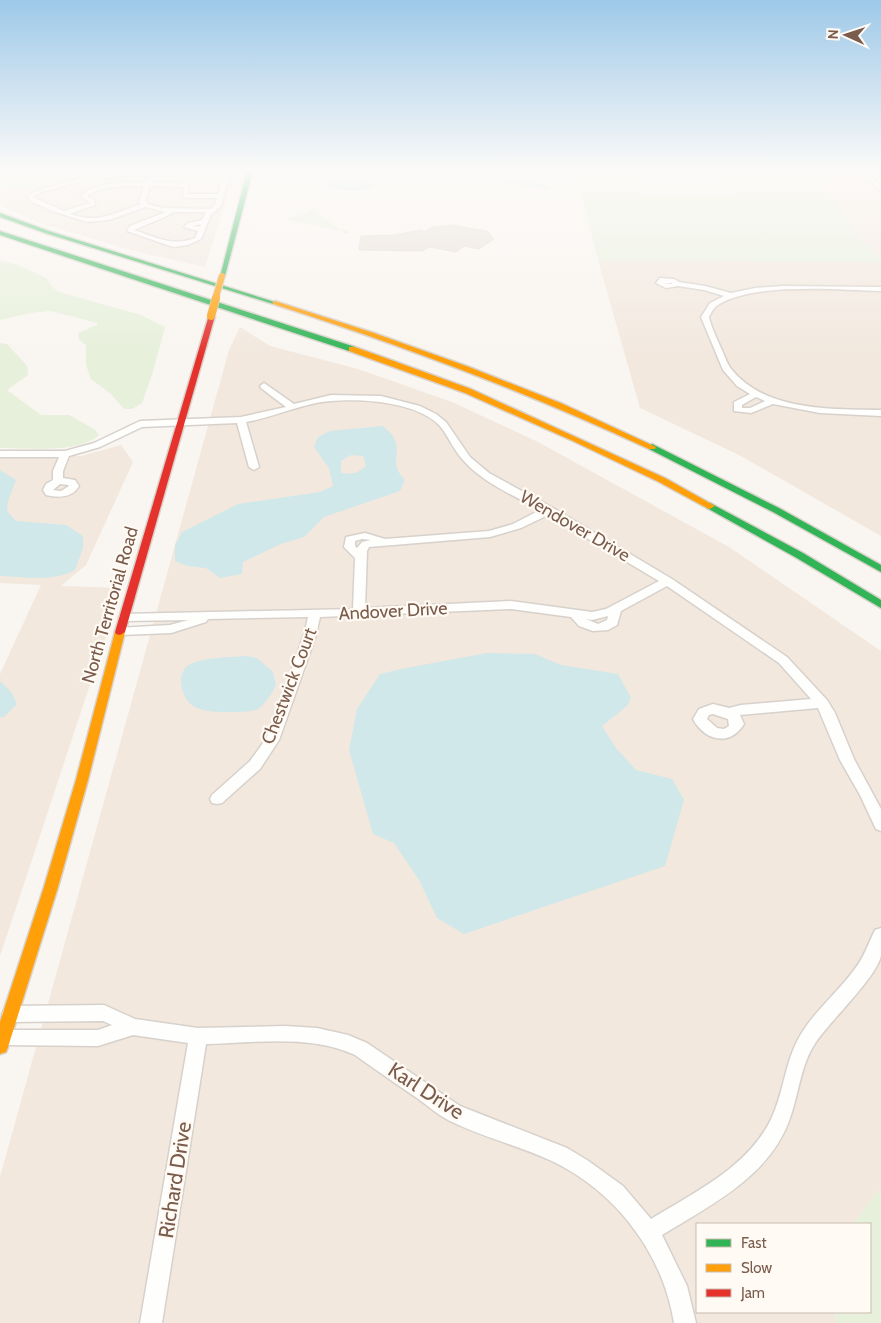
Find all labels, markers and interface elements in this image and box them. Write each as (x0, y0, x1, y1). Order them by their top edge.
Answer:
north arrow (821, 10, 871, 60)
text: N (824, 29, 842, 40)
street label: Wendover Drive (516, 486, 634, 566)
street label: North Territorial Road (77, 524, 143, 686)
street label: Andover Drive (338, 597, 448, 625)
street label: Chestwick Court (257, 625, 321, 747)
street label: Karl Drive (384, 1057, 469, 1124)
street label: Richard Drive (153, 1120, 196, 1240)
legend (696, 1223, 871, 1313)
text: Fast (741, 1234, 766, 1252)
text: Slow (741, 1259, 772, 1277)
text: Jam (740, 1284, 765, 1302)

